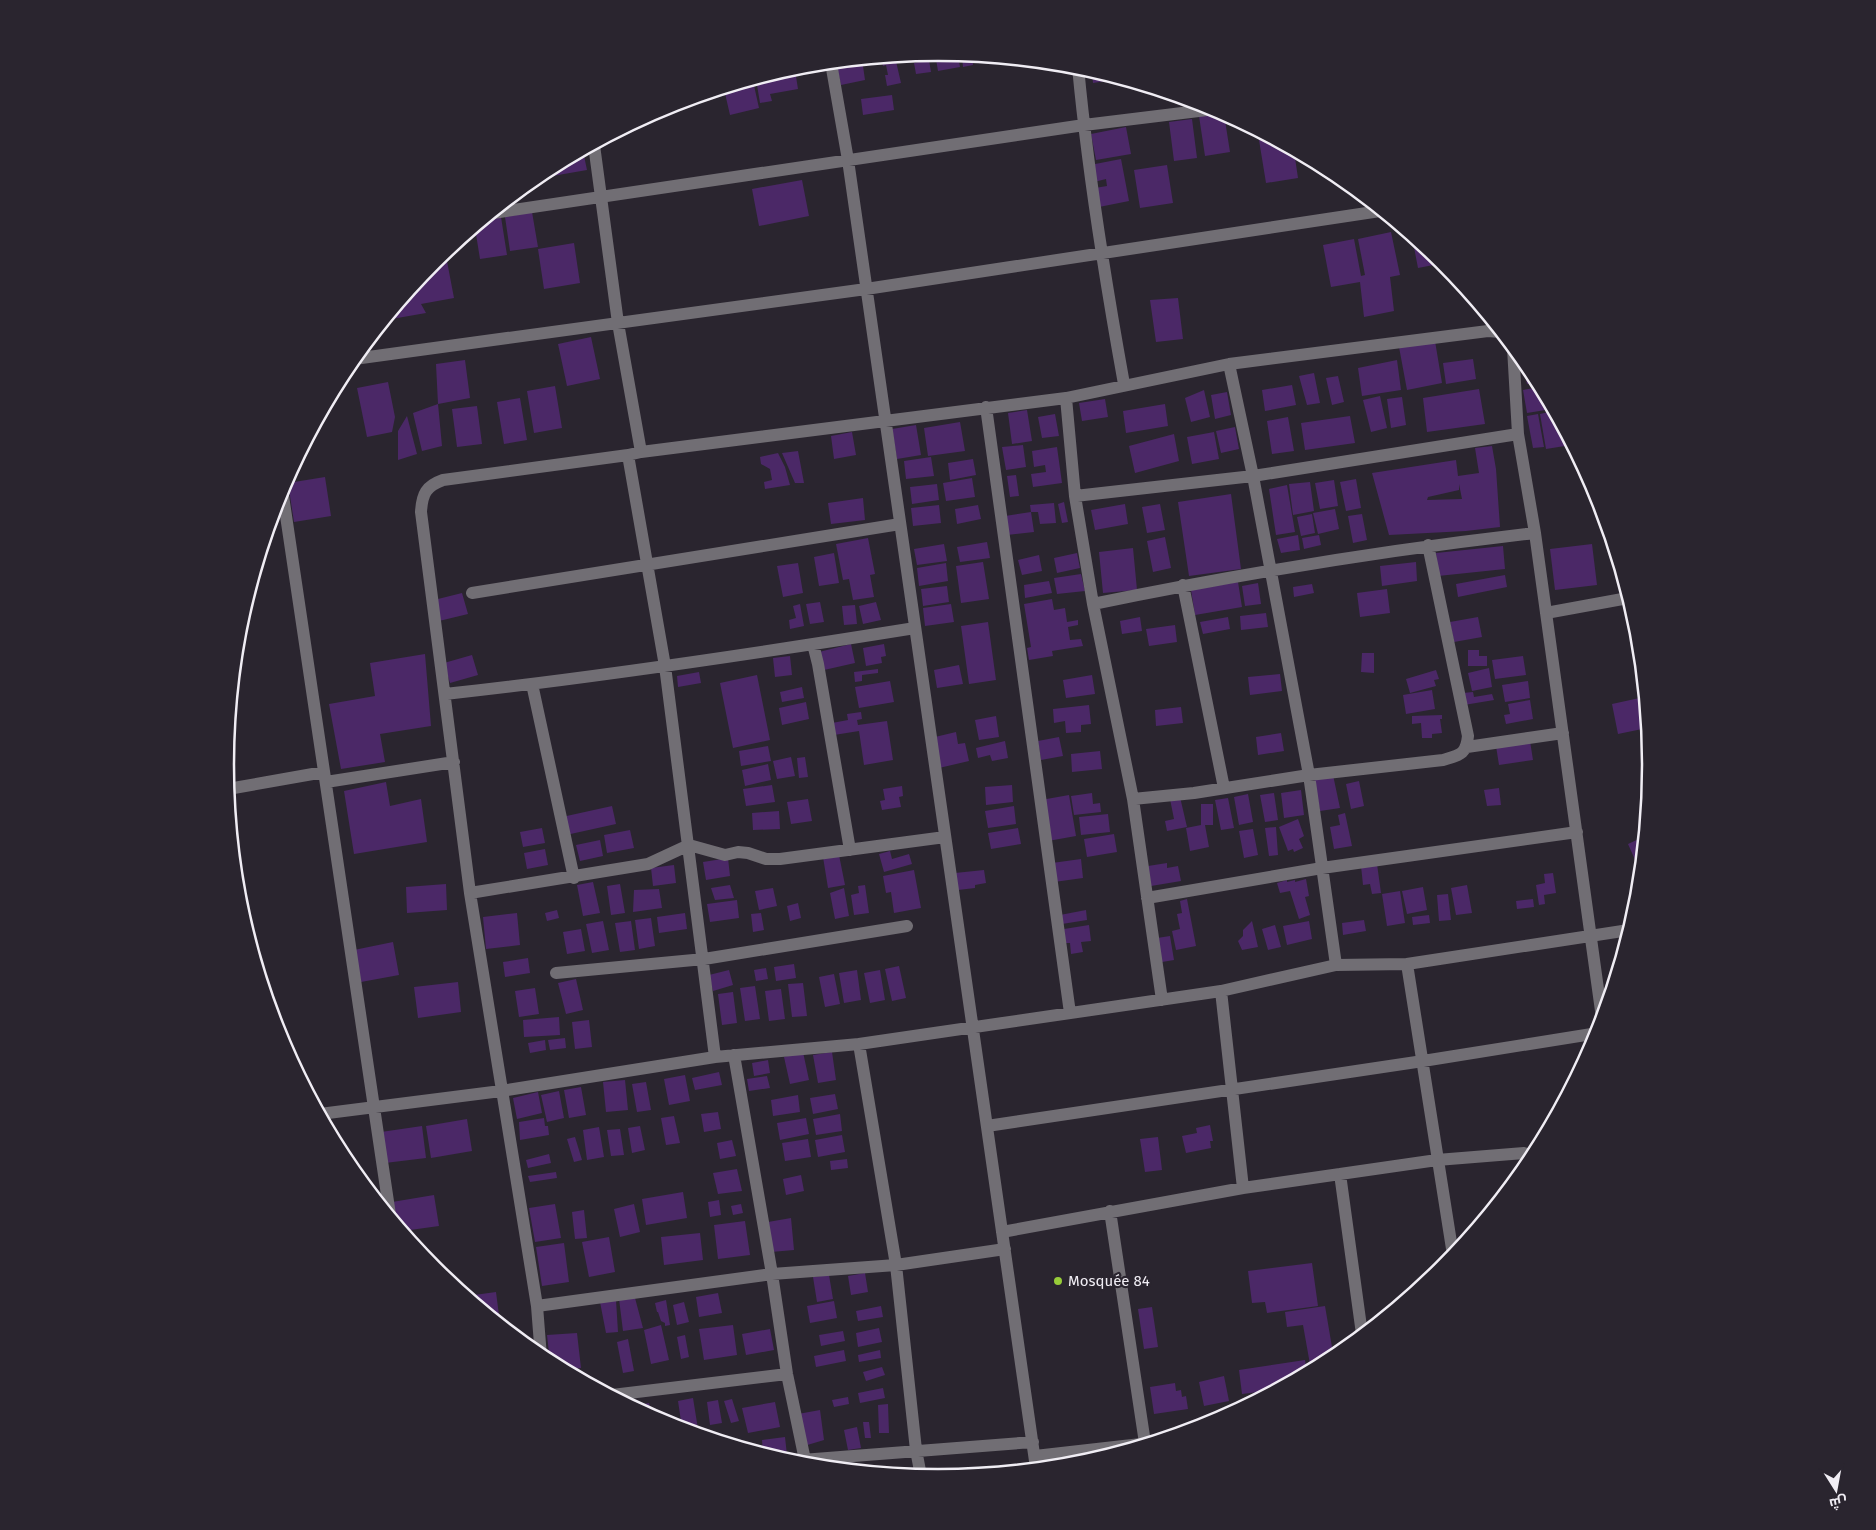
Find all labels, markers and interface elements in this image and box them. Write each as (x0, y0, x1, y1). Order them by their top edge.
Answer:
place label: Mosquée 84 (1068, 1272, 1150, 1290)
marker: Mosquée 84 (1052, 1275, 1064, 1287)
north arrow (1811, 1465, 1861, 1515)
text: ش (1828, 1492, 1849, 1512)

